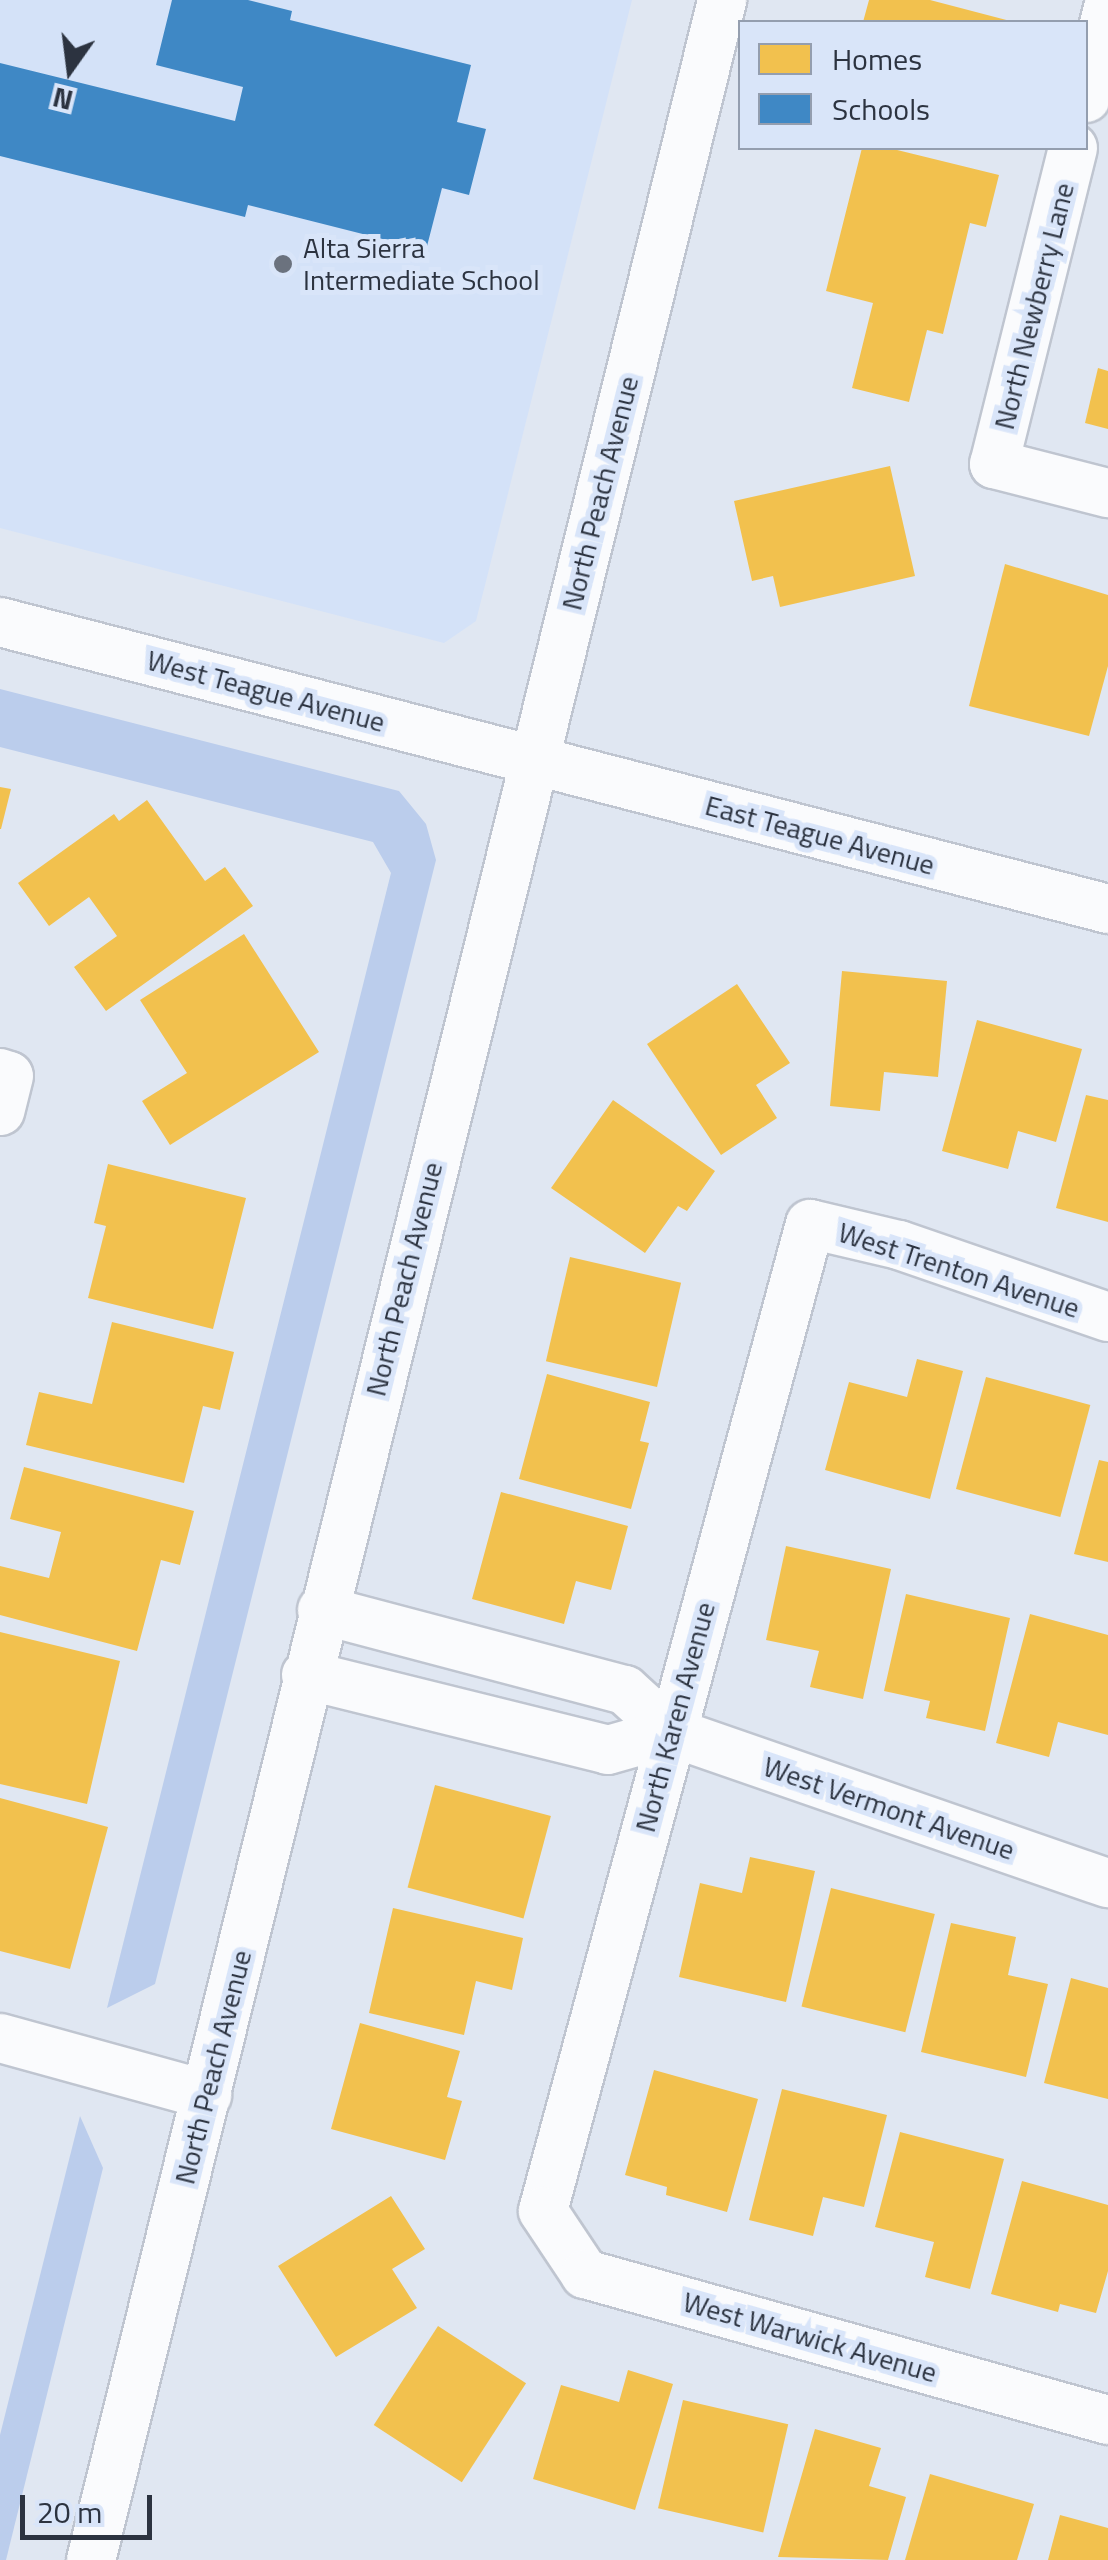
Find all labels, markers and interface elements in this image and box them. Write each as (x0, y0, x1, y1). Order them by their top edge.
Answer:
north arrow (20, 20, 120, 120)
legend (738, 20, 1088, 150)
text: Homes (832, 36, 922, 82)
text: N (48, 76, 77, 123)
text: Schools (832, 86, 930, 132)
street label: North Newberry Lane (987, 179, 1081, 433)
place label: Alta Sierra Intermediate School (303, 231, 540, 297)
marker: Alta Sierra Intermediate School (272, 253, 294, 275)
street label: North Peach Avenue (555, 373, 645, 613)
street label: West Teague Avenue (143, 643, 389, 739)
street label: East Teague Avenue (702, 788, 938, 882)
street label: North Peach Avenue (359, 1159, 449, 1399)
street label: West Trenton Avenue (834, 1215, 1084, 1325)
street label: North Karen Avenue (628, 1598, 722, 1836)
street label: West Vermont Avenue (759, 1749, 1019, 1867)
street label: North Peach Avenue (168, 1947, 258, 2187)
street label: West Warwick Avenue (679, 2285, 941, 2389)
scale bar (25, 2475, 158, 2537)
text: 20 m (37, 2489, 102, 2535)

